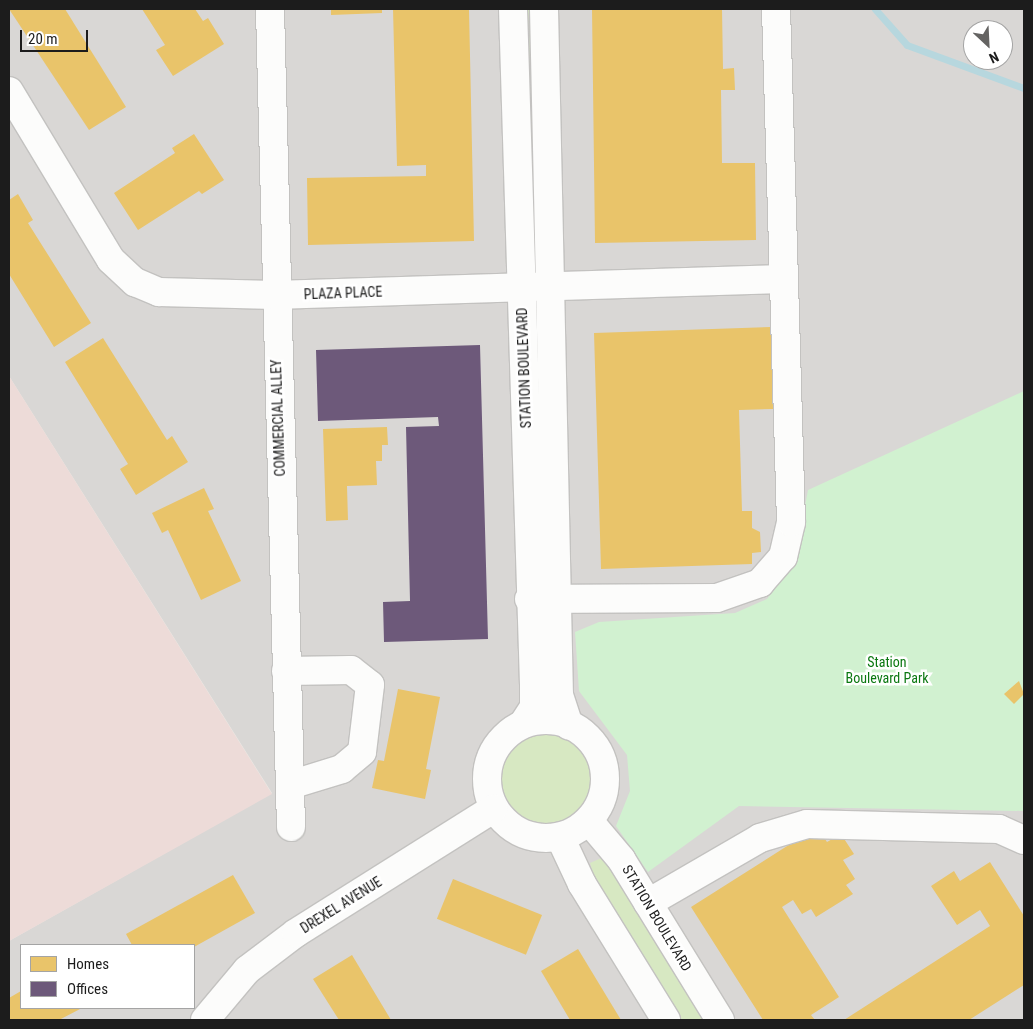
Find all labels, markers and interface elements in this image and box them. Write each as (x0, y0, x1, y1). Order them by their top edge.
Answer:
scale bar (22, 20, 90, 52)
north arrow (963, 20, 1013, 70)
text: 20 m (28, 30, 58, 48)
text: N (987, 49, 1001, 67)
street label: PLAZA PLACE (303, 283, 383, 303)
street label: STATION BOULEVARD (513, 307, 535, 429)
street label: COMMERCIAL ALLEY (268, 359, 288, 477)
park label: Station Boulevard Park (846, 654, 928, 686)
street label: STATION BOULEVARD (619, 862, 695, 974)
street label: DREXEL AVENUE (297, 873, 385, 937)
legend (20, 944, 195, 1009)
text: Homes (67, 955, 109, 973)
text: Offices (67, 980, 108, 998)

